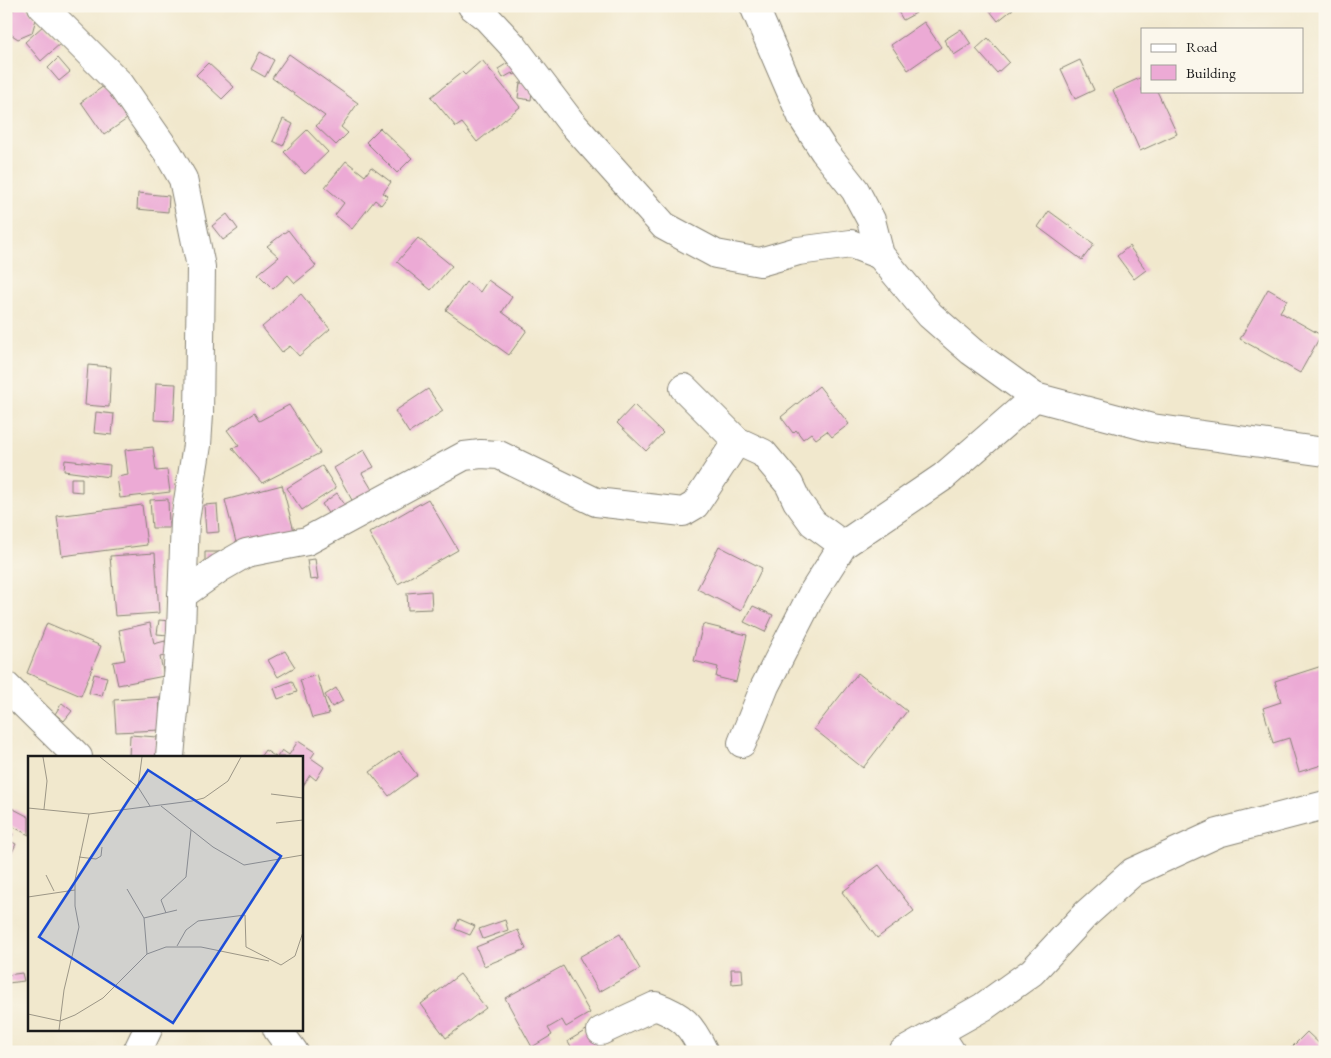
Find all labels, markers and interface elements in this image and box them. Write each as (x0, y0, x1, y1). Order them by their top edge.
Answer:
legend (1141, 28, 1304, 92)
text: Road (1186, 37, 1218, 56)
text: Building (1186, 63, 1236, 82)
inset map (28, 756, 302, 1030)

